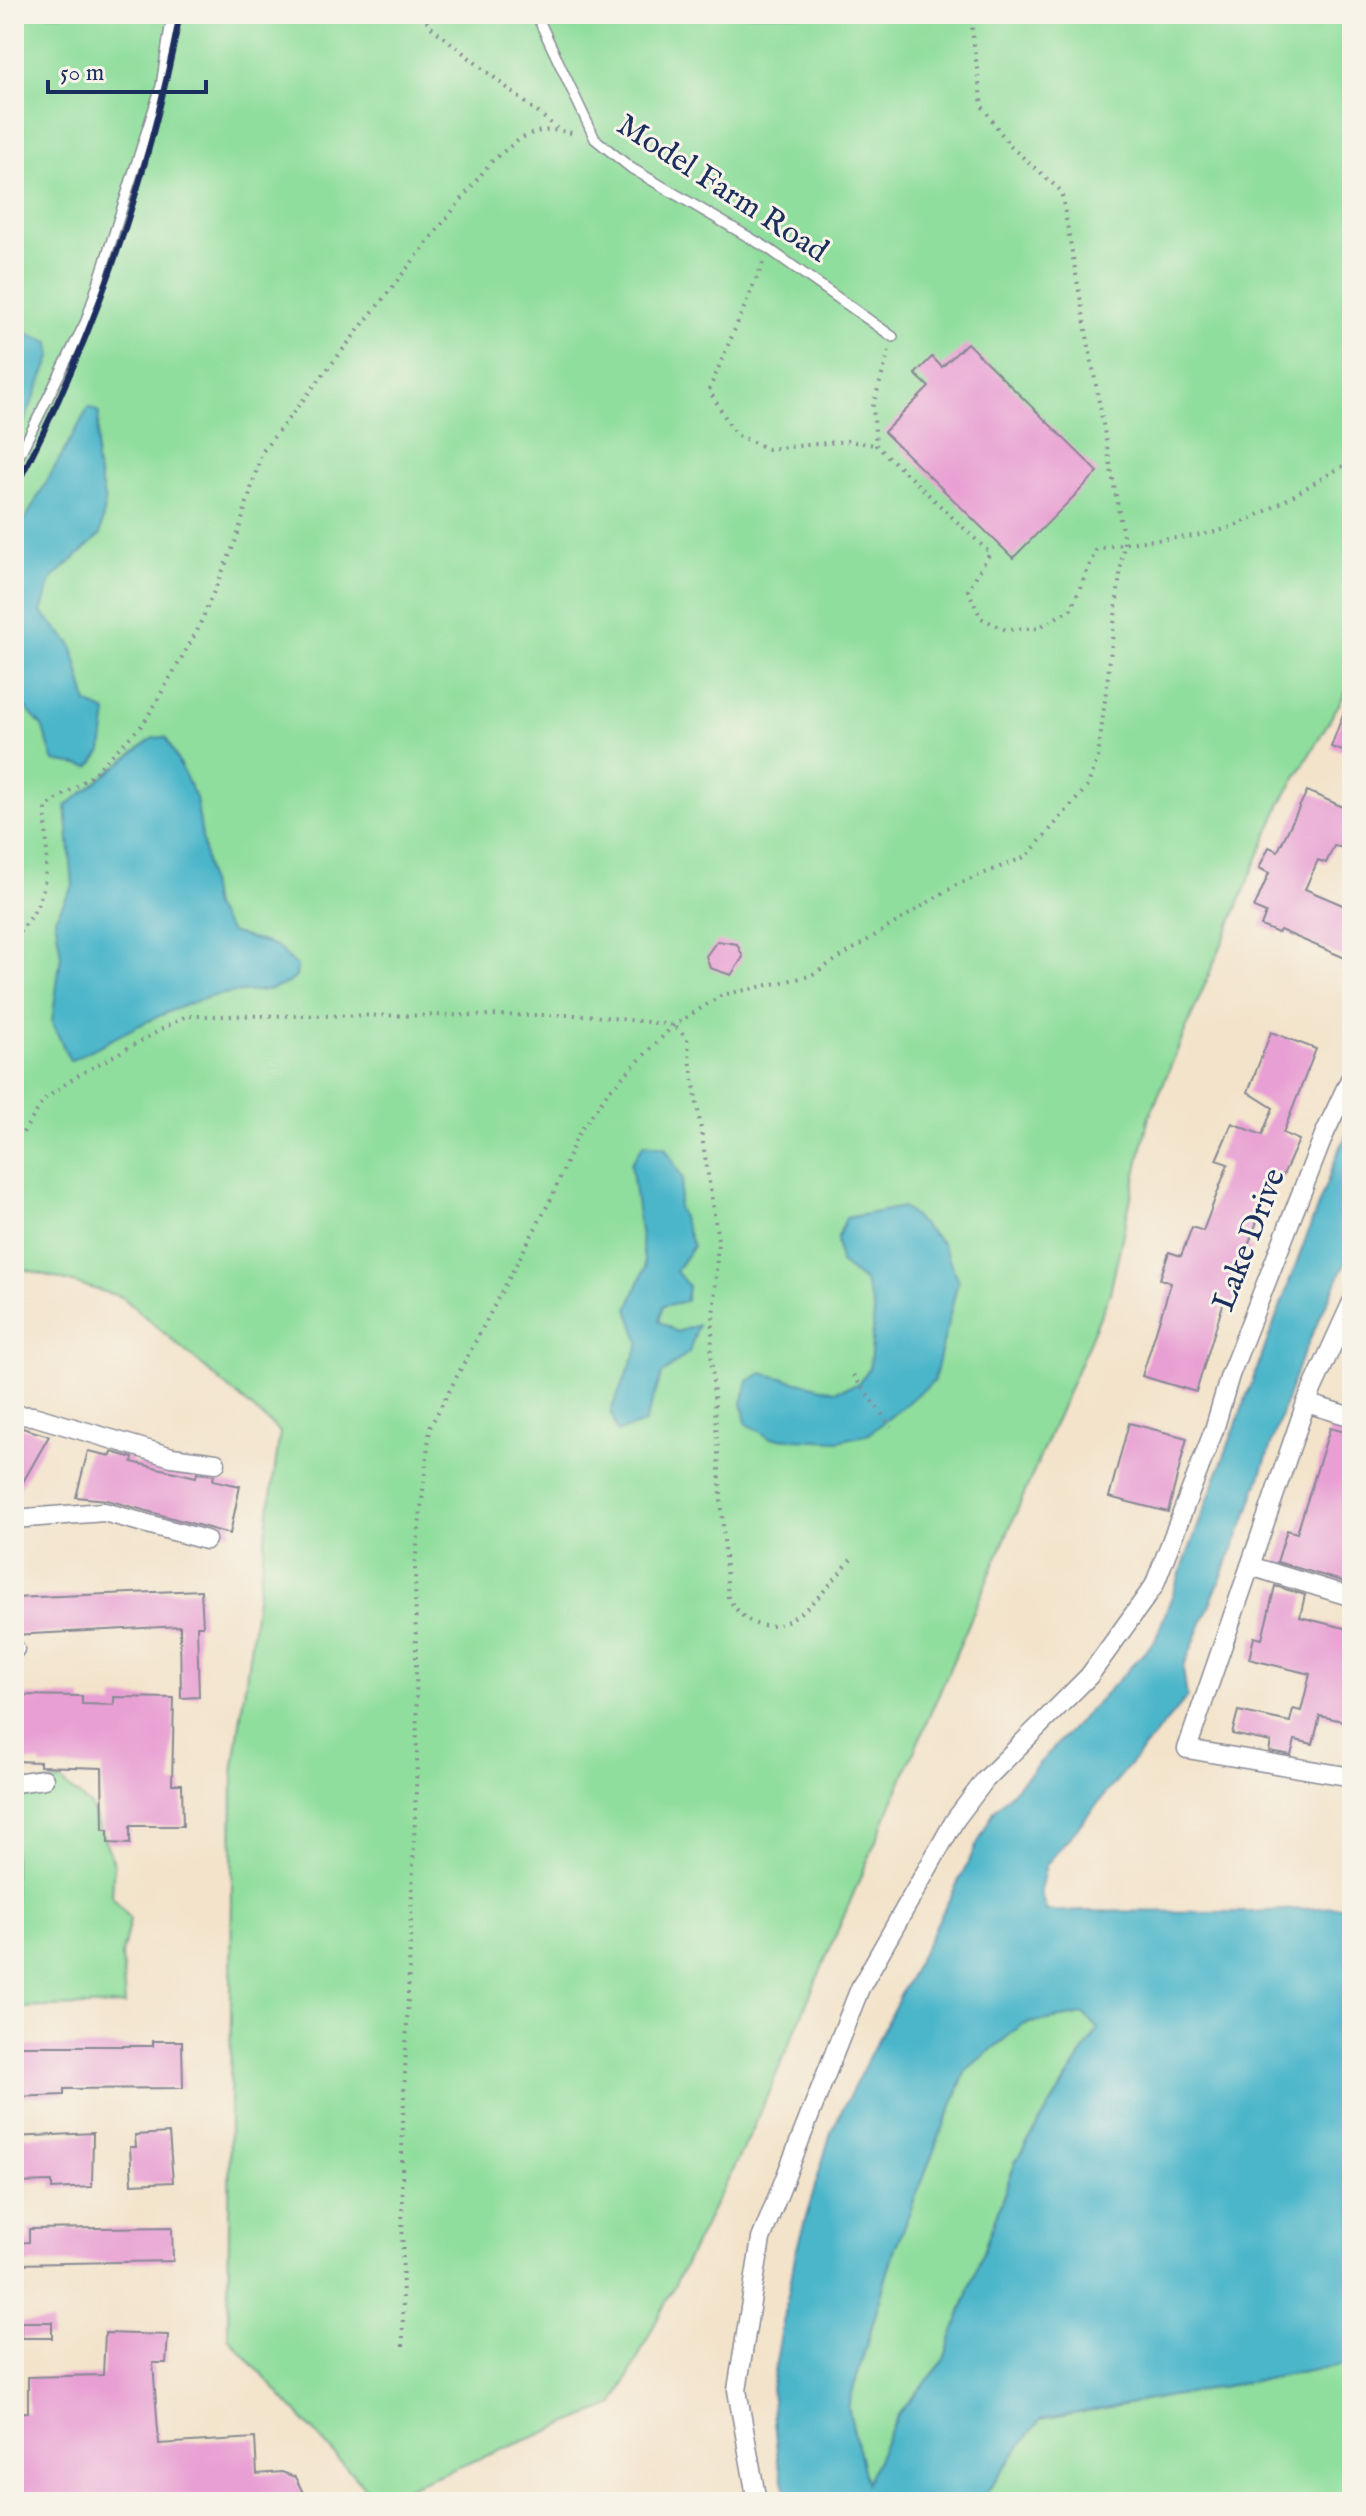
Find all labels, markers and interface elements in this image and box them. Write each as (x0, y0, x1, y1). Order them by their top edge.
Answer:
scale bar (48, 44, 206, 94)
text: 50 m (60, 58, 104, 89)
street label: Model Farm Road (609, 105, 836, 273)
street label: Lake Drive (1204, 1163, 1296, 1317)

